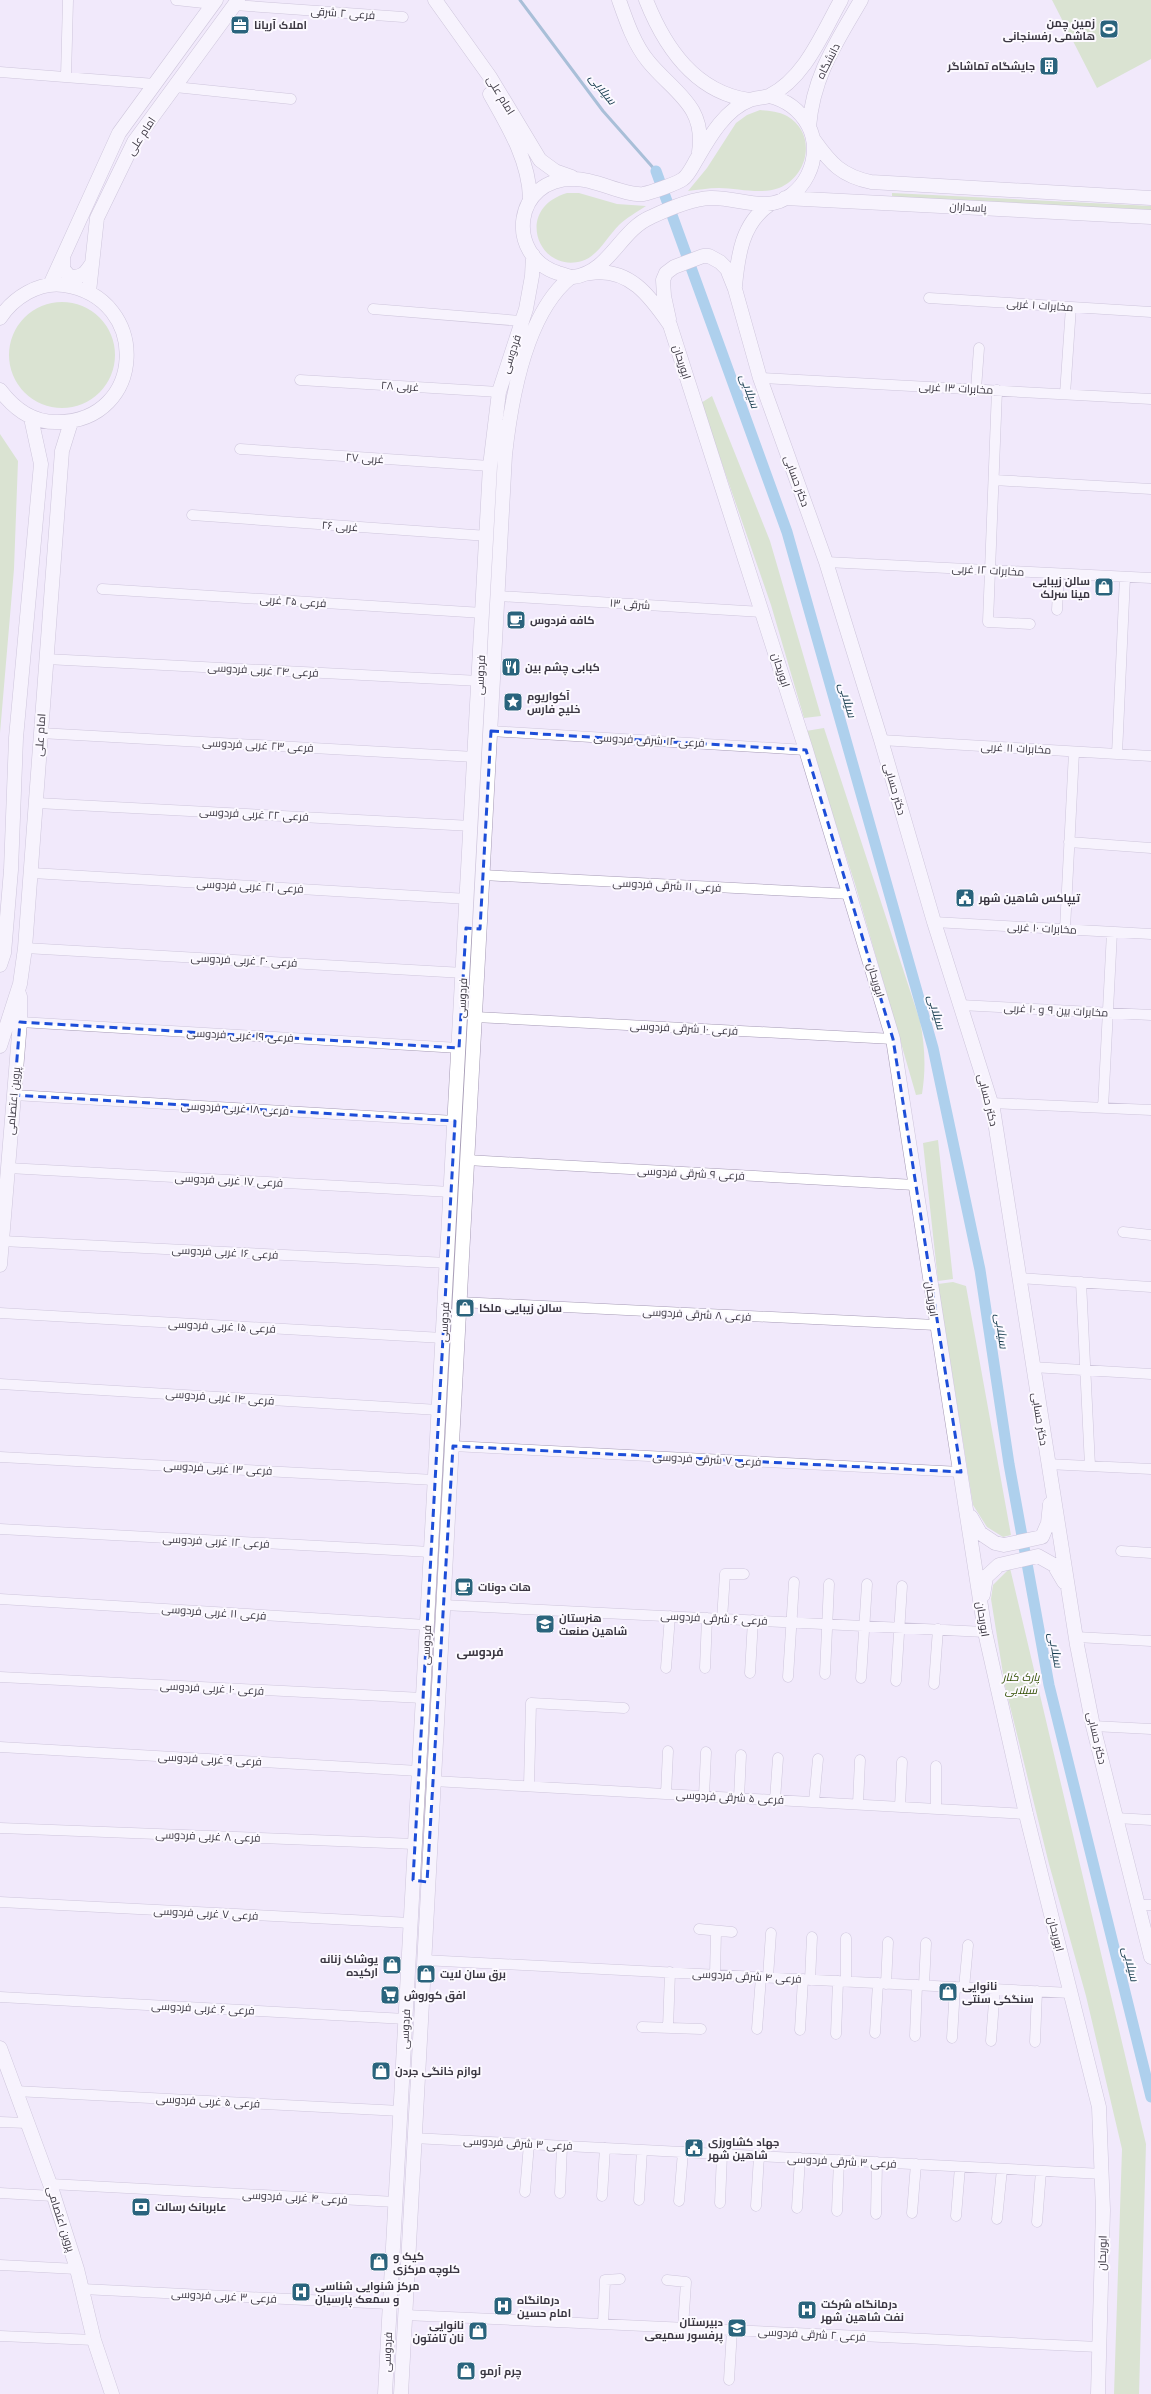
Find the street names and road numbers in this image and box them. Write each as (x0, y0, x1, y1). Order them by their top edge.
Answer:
street label: فرعی ۲ شرقی (310, 4, 376, 22)
street label: دانشگاه (813, 41, 843, 81)
street label: امام علی (483, 73, 518, 118)
street label: امام علی (123, 114, 159, 158)
street label: پاسداران (949, 199, 987, 215)
street label: مخابرات ۱ غربی (1006, 296, 1074, 314)
street label: فردوسی (498, 333, 524, 375)
street label: ابوریحان (670, 343, 694, 381)
street label: ۲۸ غربی (381, 378, 419, 394)
street label: مخابرات ۱۳ غربی (918, 379, 994, 397)
street label: ۲۷ غربی (345, 450, 385, 466)
street label: دکتر حسابی (781, 454, 813, 508)
street label: ۲۶ غربی (321, 518, 359, 534)
street label: مخابرات ۱۲ غربی (951, 561, 1025, 579)
street label: فرعی ۲۵ غربی (259, 592, 327, 610)
street label: ۱۳ شرقی (609, 596, 651, 612)
street label: ابوریحان (769, 651, 793, 689)
street label: فردوسی (472, 655, 488, 695)
street label: فرعی ۲۴ غربی فردوسی (207, 660, 319, 680)
street label: امام علی (32, 713, 49, 757)
street label: فرعی ۱۲ شرقی فردوسی (593, 730, 705, 750)
street label: فرعی ۲۳ غربی فردوسی (202, 735, 314, 755)
street label: مخابرات ۱۱ غربی (980, 739, 1052, 757)
street label: دکتر حسابی (881, 761, 909, 817)
street label: فرعی ۲۲ غربی فردوسی (199, 804, 309, 824)
street label: فرعی ۱۱ شرقی فردوسی (612, 875, 722, 895)
street label: فرعی ۲۱ غربی فردوسی (196, 876, 304, 896)
street label: مخابرات ۱۰ غربی (1007, 919, 1077, 937)
street label: فرعی ۲۰ غربی فردوسی (190, 950, 298, 970)
street label: ابوریحان (864, 961, 888, 999)
street label: فردوسی (454, 978, 470, 1018)
street label: مخابرات بین ۹ و ۱۰ غربی (1003, 1000, 1109, 1020)
street label: فرعی ۱۰ شرقی فردوسی (630, 1018, 738, 1038)
street label: فرعی ۱۹ غربی فردوسی (186, 1025, 294, 1045)
street label: پروین اعتصامی (3, 1066, 23, 1136)
street label: دکتر حسابی (975, 1072, 1001, 1128)
street label: فرعی ۱۸ غربی فردوسی (180, 1098, 290, 1118)
street label: فرعی ۹ شرقی فردوسی (637, 1163, 745, 1183)
street label: فرعی ۱۷ غربی فردوسی (174, 1170, 284, 1190)
street label: فرعی ۱۶ غربی فردوسی (171, 1242, 279, 1262)
street label: ابوریحان (923, 1281, 941, 1317)
street label: فردوسی (436, 1302, 452, 1342)
street label: فرعی ۸ شرقی فردوسی (642, 1304, 752, 1324)
street label: فرعی ۱۵ غربی فردوسی (168, 1316, 276, 1336)
street label: فرعی ۱۴ غربی فردوسی (165, 1386, 275, 1408)
street label: دکتر حسابی (1029, 1392, 1051, 1446)
street label: فرعی ۷ شرقی فردوسی (652, 1449, 762, 1469)
street label: فرعی ۱۳ غربی فردوسی (163, 1458, 273, 1478)
street label: فرعی ۱۲ غربی فردوسی (162, 1531, 270, 1551)
street label: ابوریحان (973, 1600, 993, 1638)
street label: فرعی ۱۱ غربی فردوسی (161, 1601, 267, 1623)
street label: فرعی ۶ شرقی فردوسی (660, 1608, 768, 1628)
street label: فردوسی (418, 1625, 434, 1665)
street label: فرعی ۱۰ غربی فردوسی (159, 1678, 265, 1698)
street label: دکتر حسابی (1084, 1710, 1110, 1766)
street label: فرعی ۹ غربی فردوسی (158, 1749, 262, 1769)
street label: فرعی ۵ شرقی فردوسی (676, 1787, 784, 1807)
street label: فرعی ۸ غربی فردوسی (155, 1827, 261, 1845)
street label: فرعی ۷ غربی فردوسی (153, 1903, 259, 1923)
street label: ابوریحان (1045, 1915, 1067, 1953)
street label: فرعی ۴ شرقی فردوسی (692, 1966, 802, 1986)
street label: فرعی ۶ غربی فردوسی (151, 1998, 255, 2018)
street label: فردوسی (397, 2009, 413, 2049)
street label: فرعی ۵ غربی فردوسی (156, 2091, 260, 2111)
street label: فرعی ۳ شرقی فردوسی (463, 2133, 573, 2153)
street label: فرعی ۳ شرقی فردوسی (787, 2151, 897, 2171)
street label: پروین اعتصامی (44, 2184, 78, 2254)
street label: فرعی ۴ غربی فردوسی (242, 2187, 348, 2207)
street label: ابوریحان (1094, 2235, 1110, 2271)
street label: فرعی ۳ غربی فردوسی (171, 2286, 277, 2306)
street label: فرعی ۲ شرقی فردوسی (758, 2324, 866, 2344)
street label: فردوسی (379, 2332, 395, 2372)

